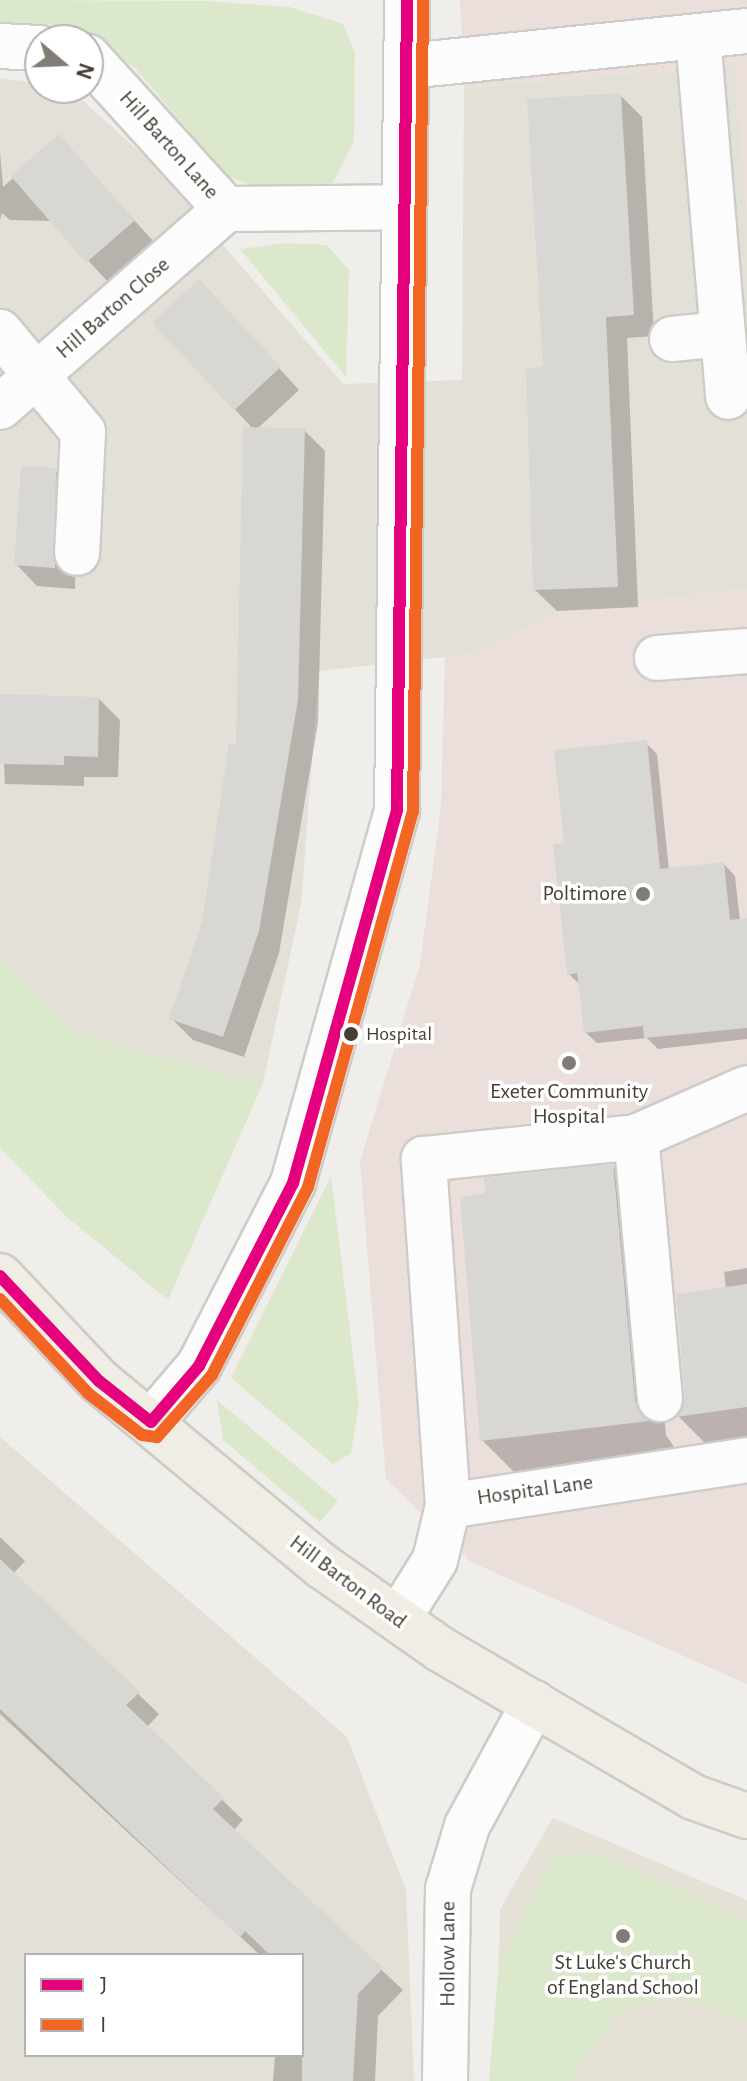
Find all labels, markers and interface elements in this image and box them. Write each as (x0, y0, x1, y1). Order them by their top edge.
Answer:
north arrow (24, 24, 104, 104)
text: N (72, 60, 98, 82)
street label: Hill Barton Lane (113, 85, 225, 205)
street label: Hill Barton Close (51, 251, 175, 365)
place label: Poltimore (542, 881, 627, 907)
marker: Poltimore (634, 885, 652, 903)
place label: Hospital (366, 1022, 432, 1046)
marker: Hospital (343, 1026, 359, 1042)
marker: Exeter Community Hospital (558, 1052, 580, 1074)
place label: Exeter Community Hospital (490, 1078, 648, 1130)
street label: Hospital Lane (475, 1469, 595, 1511)
street label: Hill Barton Road (284, 1529, 412, 1635)
street label: Hollow Lane (435, 1901, 461, 2007)
marker: St Luke's Church of England School (614, 1927, 632, 1945)
place label: St Luke's Church of England School (547, 1949, 699, 2000)
legend (24, 1953, 304, 2057)
text: J (100, 1973, 107, 1997)
text: I (100, 2013, 106, 2037)

